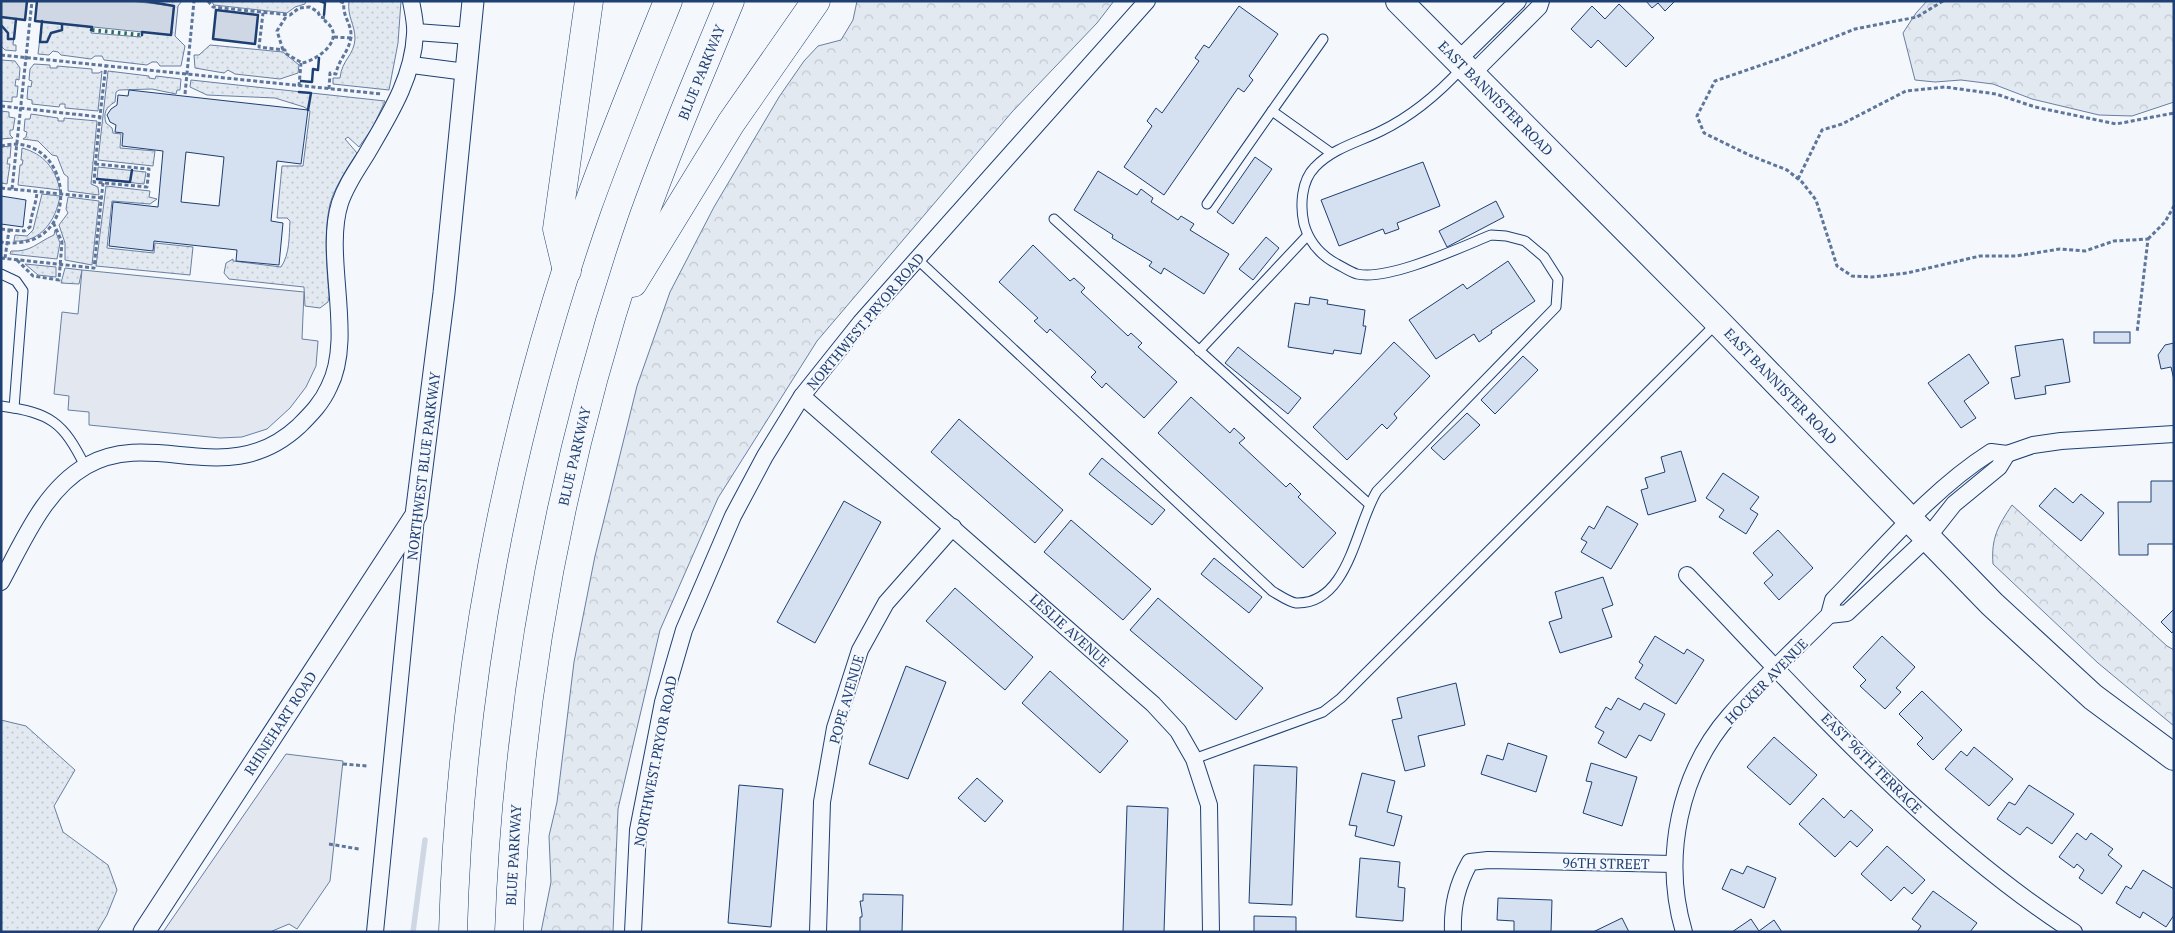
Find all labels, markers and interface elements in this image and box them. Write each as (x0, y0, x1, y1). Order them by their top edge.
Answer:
street label: BLUE PARKWAY (673, 21, 729, 122)
street label: EAST BANNISTER ROAD (1434, 36, 1558, 160)
street label: NORTHWEST PRYOR ROAD (802, 248, 928, 394)
street label: EAST BANNISTER ROAD (1720, 324, 1842, 448)
street label: NORTHWEST BLUE PARKWAY (402, 370, 444, 561)
street label: BLUE PARKWAY (553, 404, 595, 507)
street label: LESLIE AVENUE (1026, 589, 1114, 671)
street label: HOCKER AVENUE (1720, 634, 1812, 728)
street label: POPE AVENUE (824, 652, 868, 746)
street label: RHINEHART ROAD (239, 667, 321, 779)
street label: NORTHWEST PRYOR ROAD (629, 674, 681, 848)
street label: EAST 96TH TERRACE (1818, 709, 1926, 817)
street label: BLUE PARKWAY (501, 803, 525, 906)
street label: 96TH STREET (1562, 853, 1650, 873)

